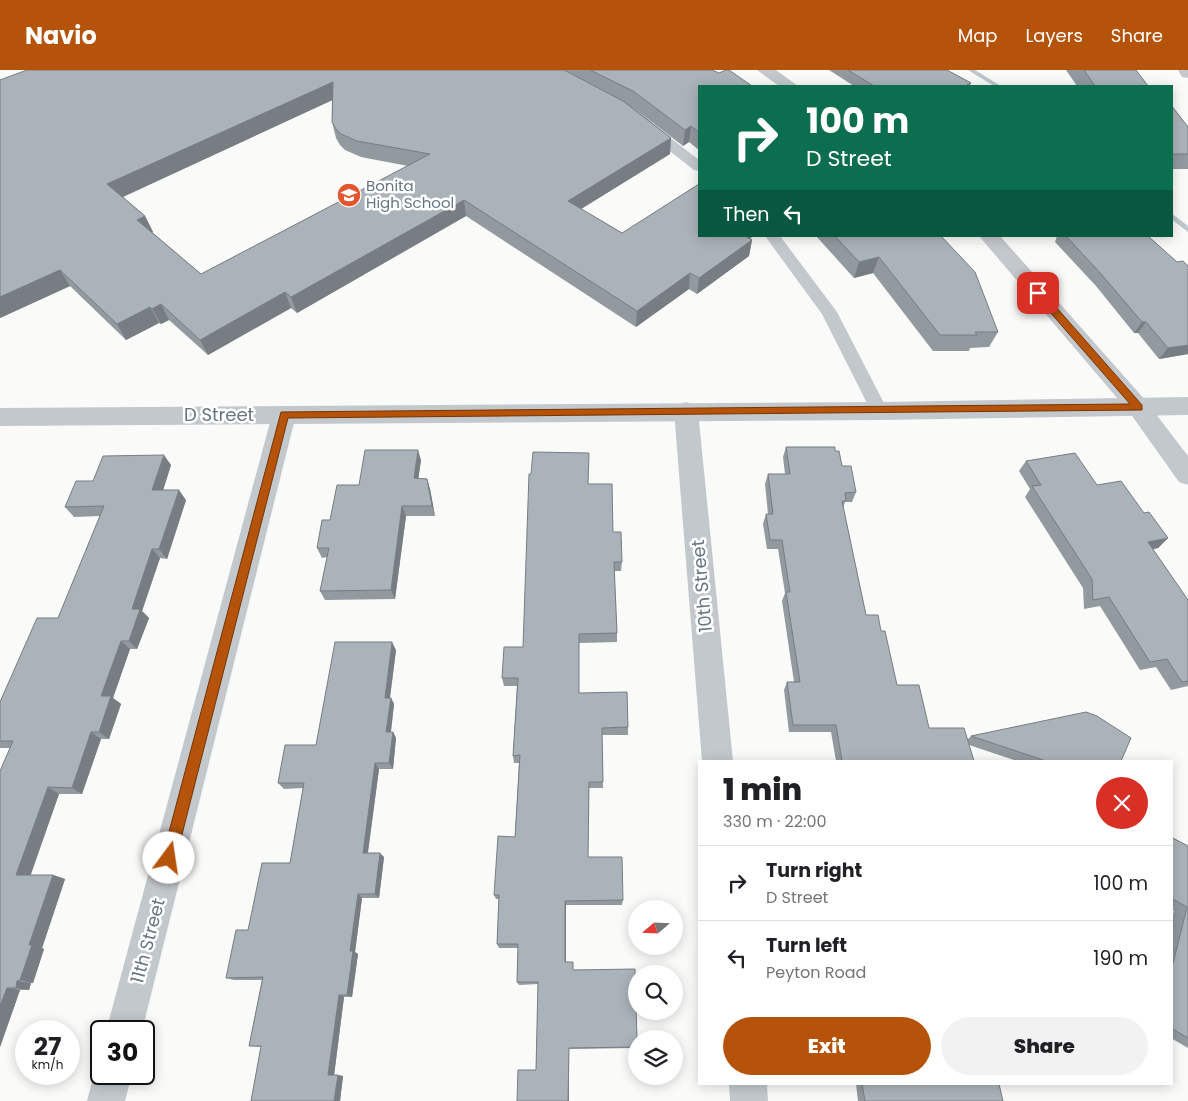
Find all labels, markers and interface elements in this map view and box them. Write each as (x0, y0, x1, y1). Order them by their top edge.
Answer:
text: Navio (25, 19, 97, 52)
text: Map (958, 23, 998, 48)
text: Layers (1026, 23, 1083, 48)
text: Share (1111, 23, 1163, 48)
text: 100 m (806, 96, 909, 145)
icon: right (723, 105, 788, 170)
text: D Street (806, 143, 892, 174)
place label: Bonita High School (366, 175, 454, 213)
school or university icon: Bonita High School (336, 182, 362, 208)
icon: left (779, 200, 807, 228)
text: Then (723, 201, 769, 228)
pin (1017, 272, 1059, 314)
icon: arrive (1024, 279, 1052, 307)
street label: D Street (184, 402, 254, 427)
street label: 10th Street (685, 539, 718, 633)
text: 1 min (723, 768, 802, 811)
button: close (1096, 777, 1148, 829)
text: 330 m · 22:00 (723, 810, 827, 833)
position arrow (142, 831, 194, 883)
text: Turn right (766, 857, 862, 884)
icon: right (723, 869, 751, 897)
text: 100 m (1093, 870, 1148, 897)
text: D Street (766, 886, 828, 909)
street label: 11th Street (124, 896, 171, 986)
north arrow (628, 900, 682, 955)
map controls (628, 900, 683, 1085)
text: Turn left (766, 932, 847, 959)
icon: left (723, 944, 751, 972)
text: 190 m (1093, 945, 1148, 972)
text: Peyton Road (766, 961, 866, 984)
button: search (628, 965, 683, 1020)
button: Exit (723, 1017, 931, 1075)
button: Share (941, 1017, 1148, 1075)
speed limit sign: 30 (90, 1020, 155, 1085)
text: 27 (34, 1029, 61, 1064)
button: layers (628, 1030, 683, 1085)
text: km/h (32, 1056, 63, 1073)

